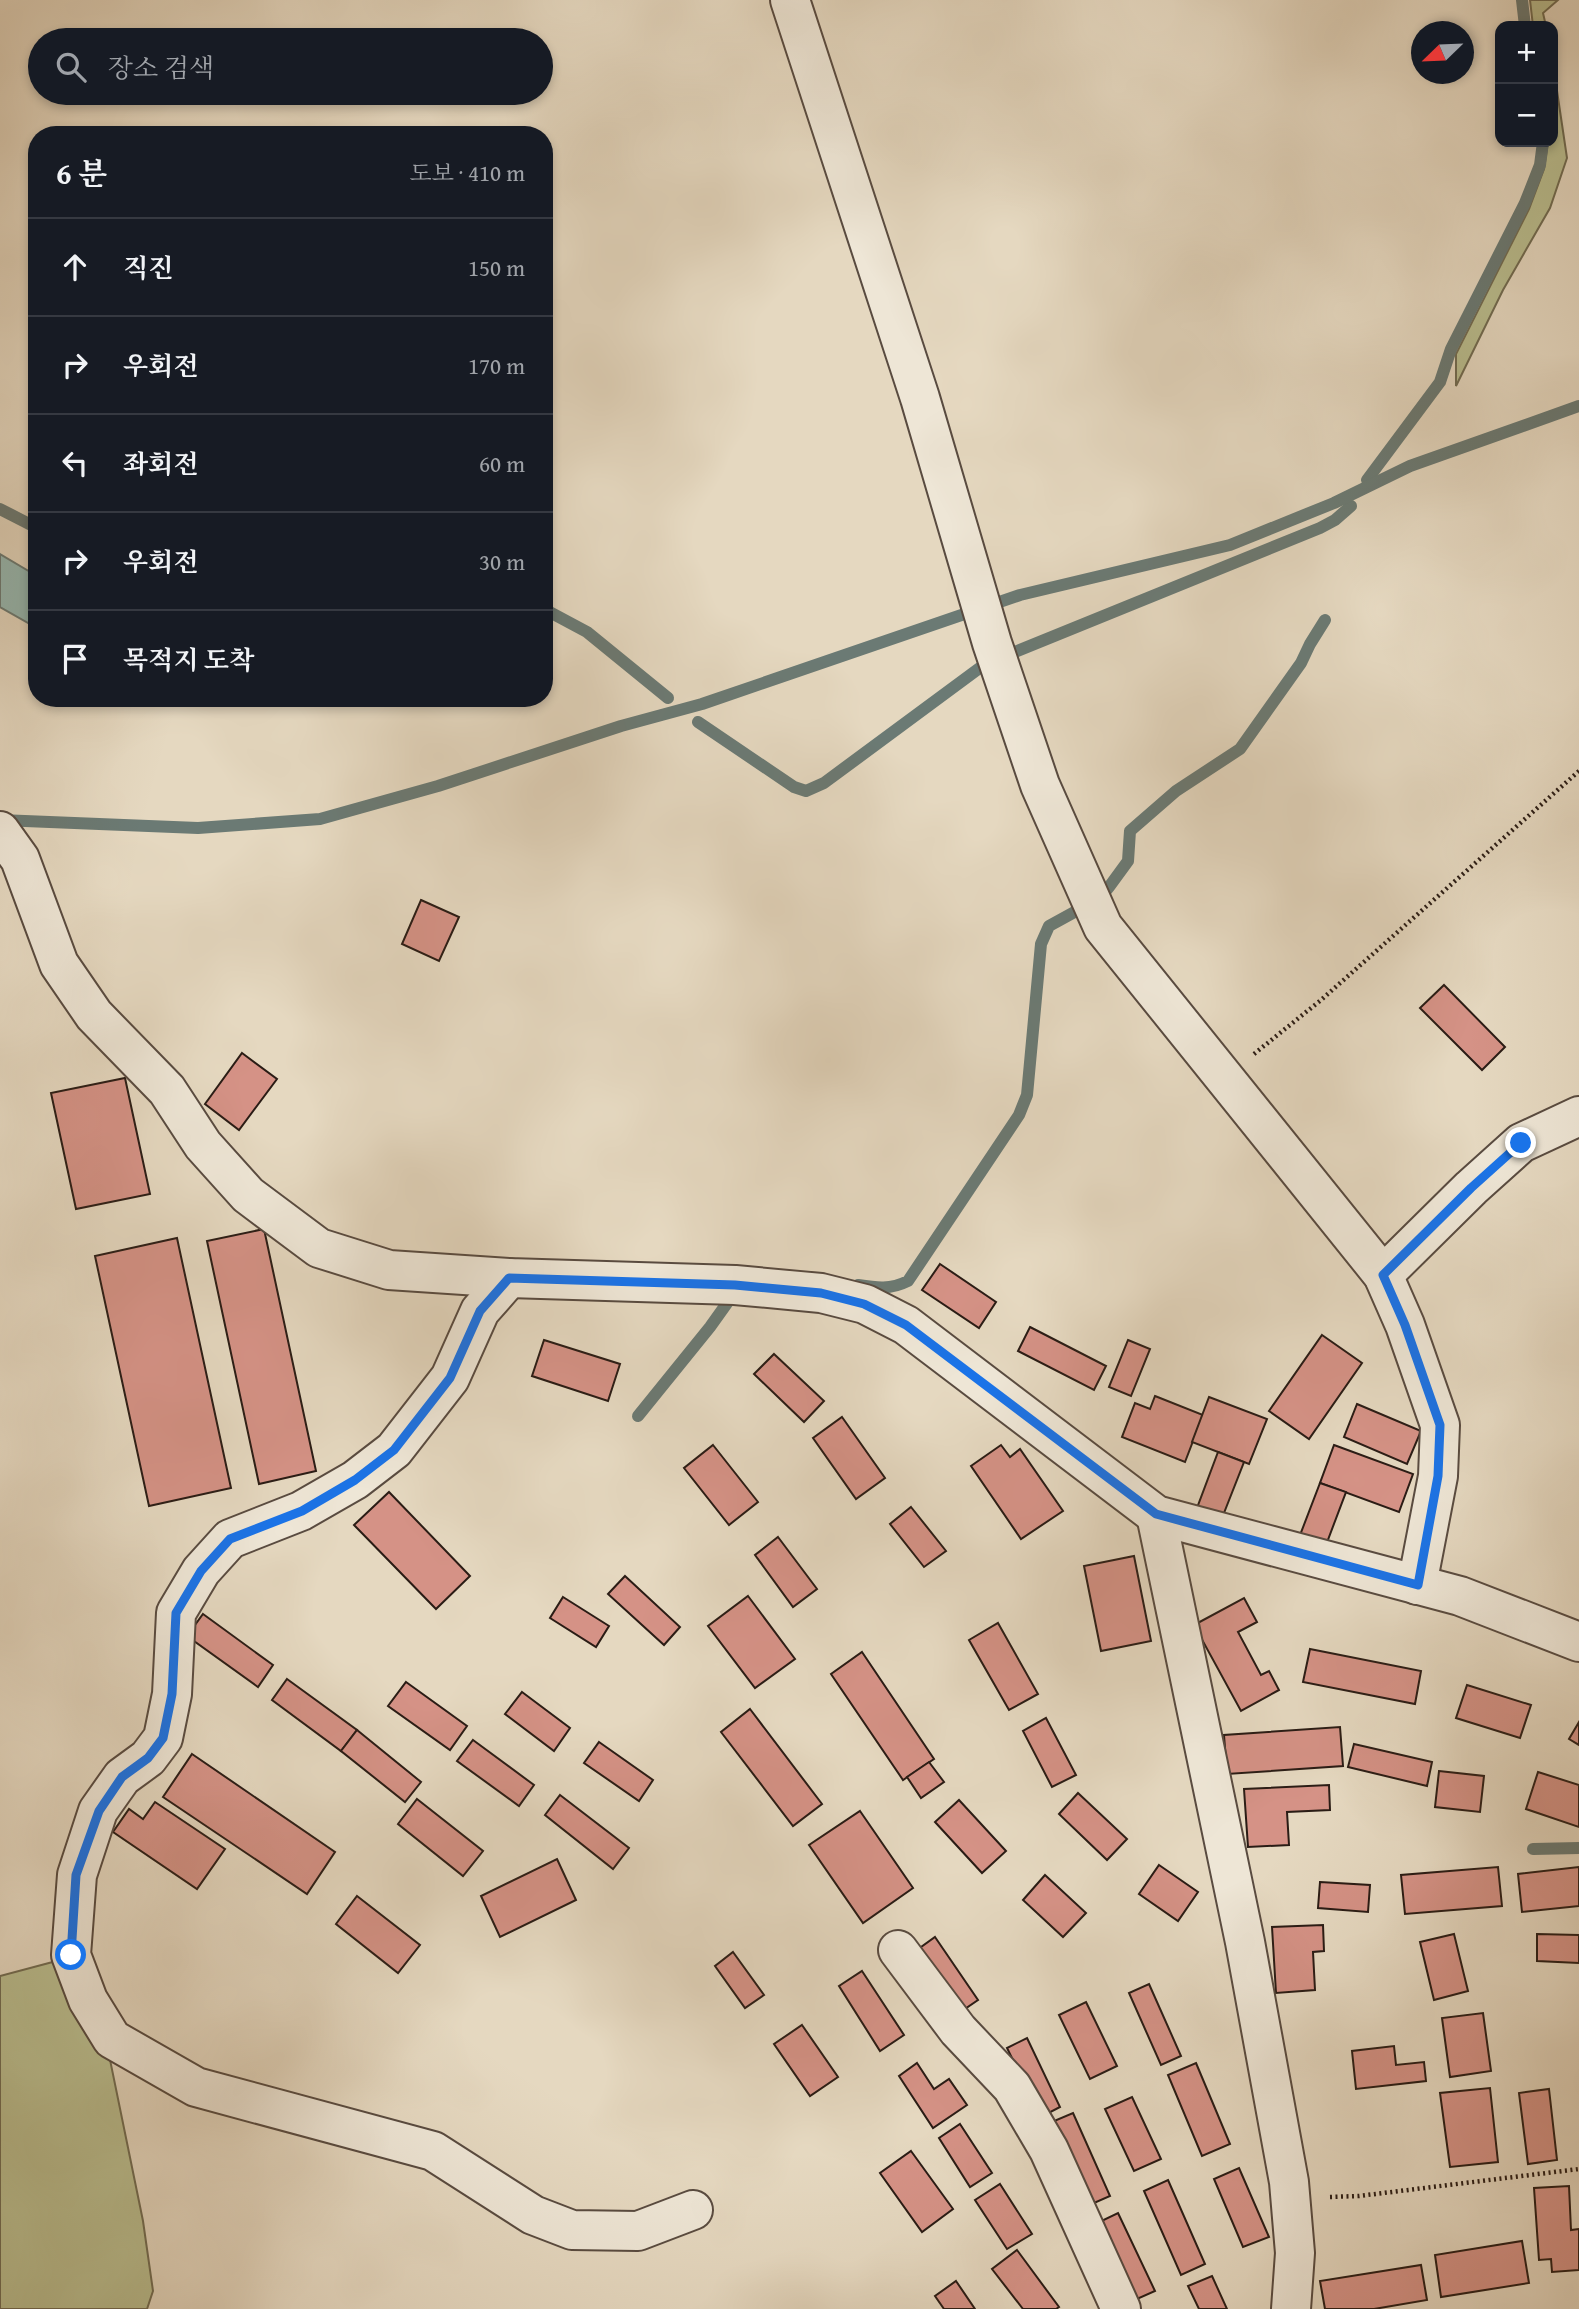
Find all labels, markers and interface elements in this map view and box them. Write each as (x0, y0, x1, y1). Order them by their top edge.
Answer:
north arrow (1411, 21, 1474, 84)
map controls (1495, 21, 1558, 147)
button: + (1495, 21, 1558, 84)
search box (28, 28, 553, 105)
icon: search (52, 48, 90, 86)
text: 장소 검색 (108, 48, 214, 87)
button: − (1495, 84, 1558, 147)
text: 6 분 (56, 151, 107, 195)
text: 도보 · 410 m (410, 156, 525, 189)
icon: ahead (56, 248, 94, 286)
text: 직진 (123, 248, 173, 287)
text: 150 m (468, 251, 525, 284)
icon: right (56, 346, 94, 384)
text: 우회전 (123, 346, 198, 385)
text: 170 m (468, 349, 525, 382)
icon: left (56, 444, 94, 482)
text: 좌회전 (123, 444, 198, 483)
text: 60 m (479, 447, 525, 480)
icon: right (56, 542, 94, 580)
text: 우회전 (123, 542, 198, 581)
text: 30 m (479, 545, 525, 578)
icon: arrive (56, 640, 94, 678)
text: 목적지 도착 (123, 640, 254, 679)
route end (1505, 1127, 1536, 1158)
route start (55, 1939, 86, 1970)

